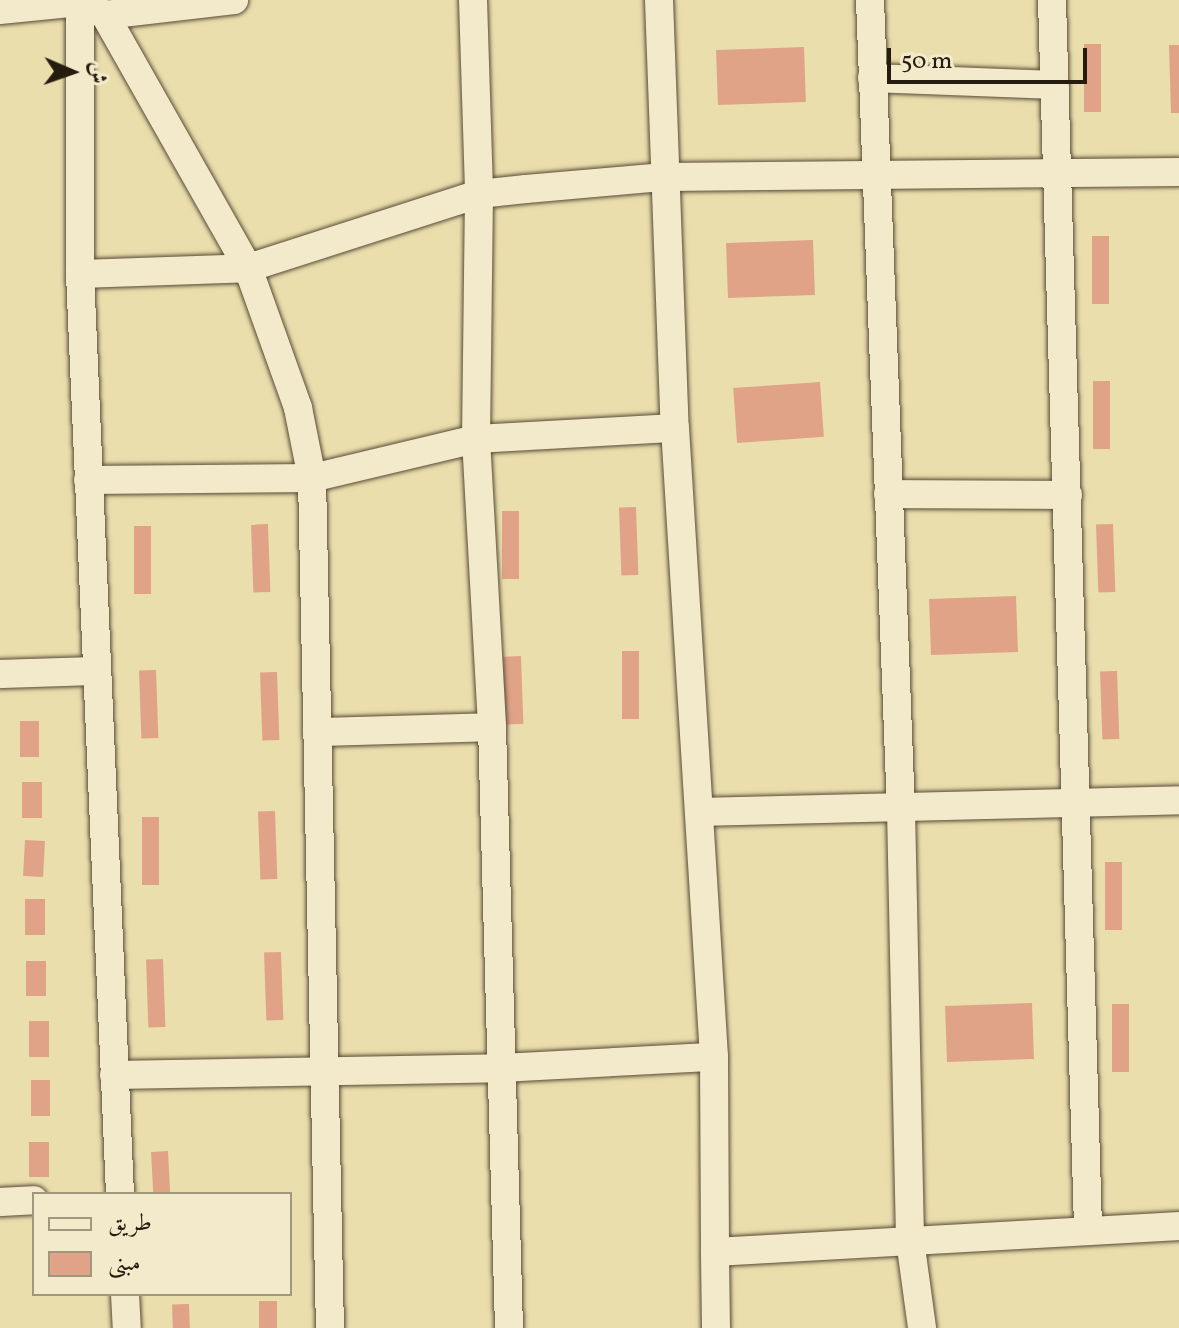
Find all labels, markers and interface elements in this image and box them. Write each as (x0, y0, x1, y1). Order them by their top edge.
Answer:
north arrow (32, 32, 112, 112)
scale bar (891, 32, 1091, 82)
text: 50 m (901, 45, 953, 79)
text: ش (81, 61, 112, 84)
legend (32, 1192, 292, 1296)
text: طريق (108, 1207, 152, 1241)
text: مبنى (108, 1247, 141, 1281)

